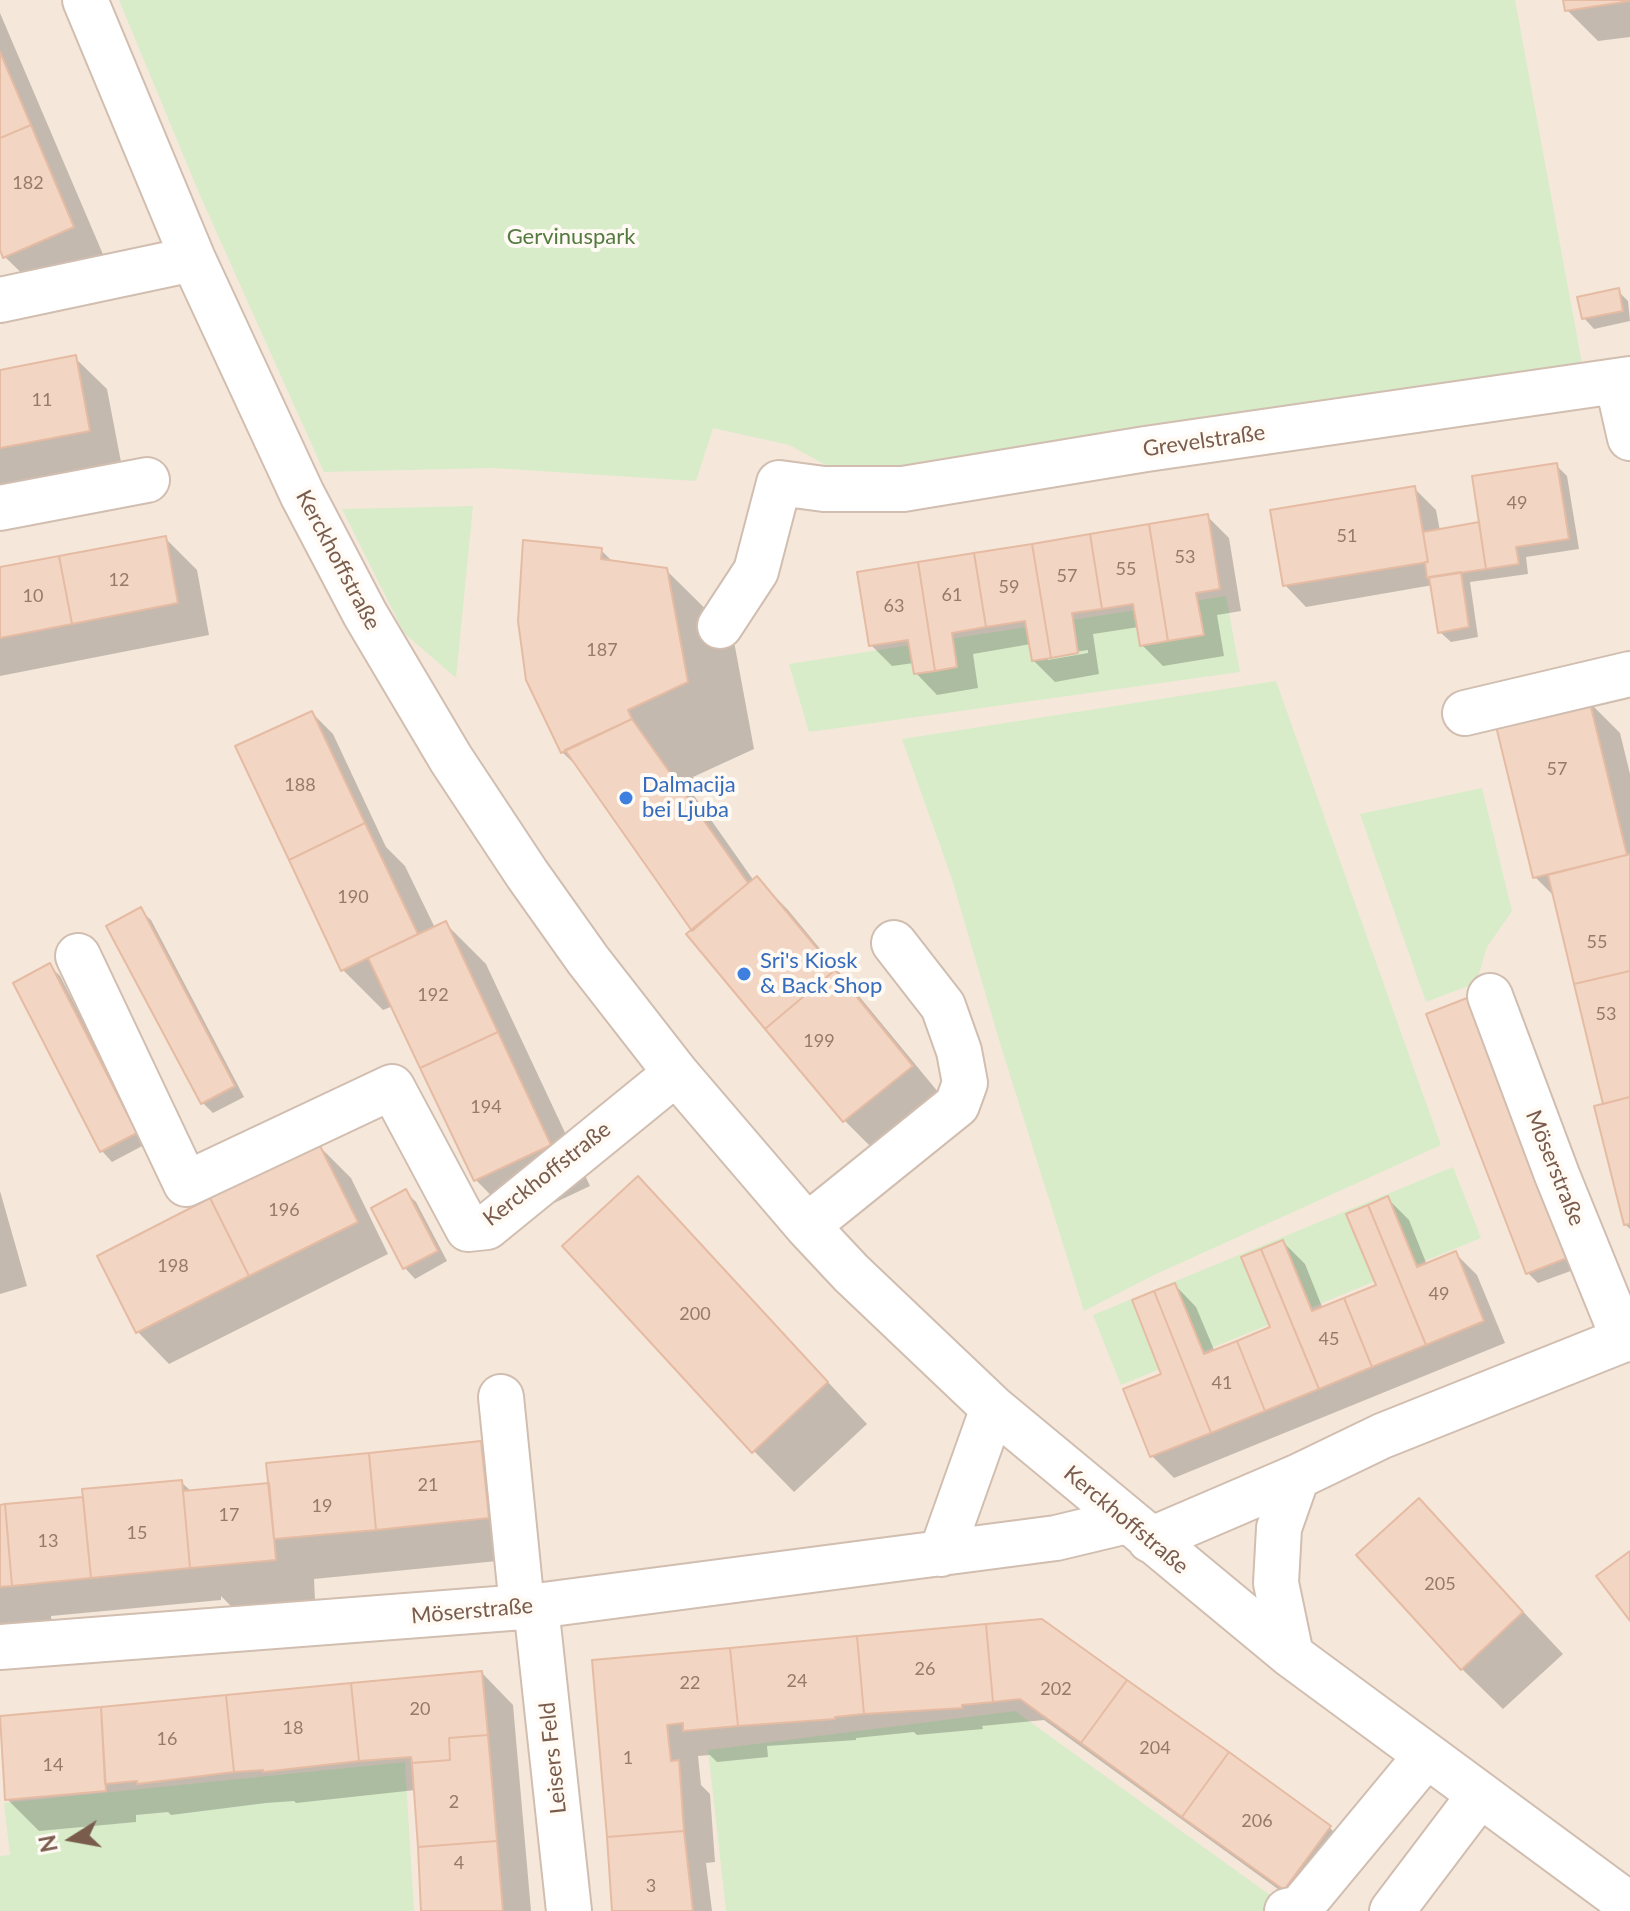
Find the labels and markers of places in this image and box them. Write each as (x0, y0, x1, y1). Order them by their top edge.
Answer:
place label: Dalmacija bei Ljuba (642, 772, 736, 824)
marker: Dalmacija bei Ljuba (617, 789, 635, 807)
place label: Sri's Kiosk & Back Shop (760, 948, 882, 1000)
marker: Sri's Kiosk & Back Shop (735, 965, 753, 983)

